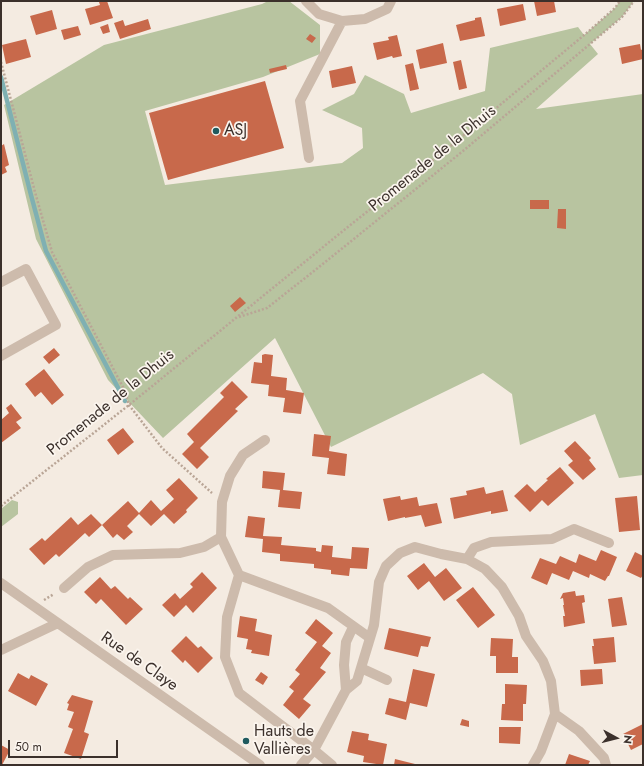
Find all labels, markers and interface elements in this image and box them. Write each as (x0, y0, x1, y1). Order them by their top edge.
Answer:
street label: Promenade de la Dhuis (366, 102, 500, 216)
place label: ASJ (224, 121, 247, 141)
marker: ASJ (211, 126, 221, 136)
street label: Promenade de la Dhuis (44, 346, 178, 460)
street label: Rue de Claye (97, 628, 181, 696)
north arrow (596, 718, 636, 758)
place label: Hauts de Vallières (254, 722, 314, 760)
scale bar (10, 732, 120, 758)
text: N (619, 734, 636, 745)
marker: Hauts de Vallières (241, 736, 251, 746)
text: 50 m (15, 738, 42, 756)

